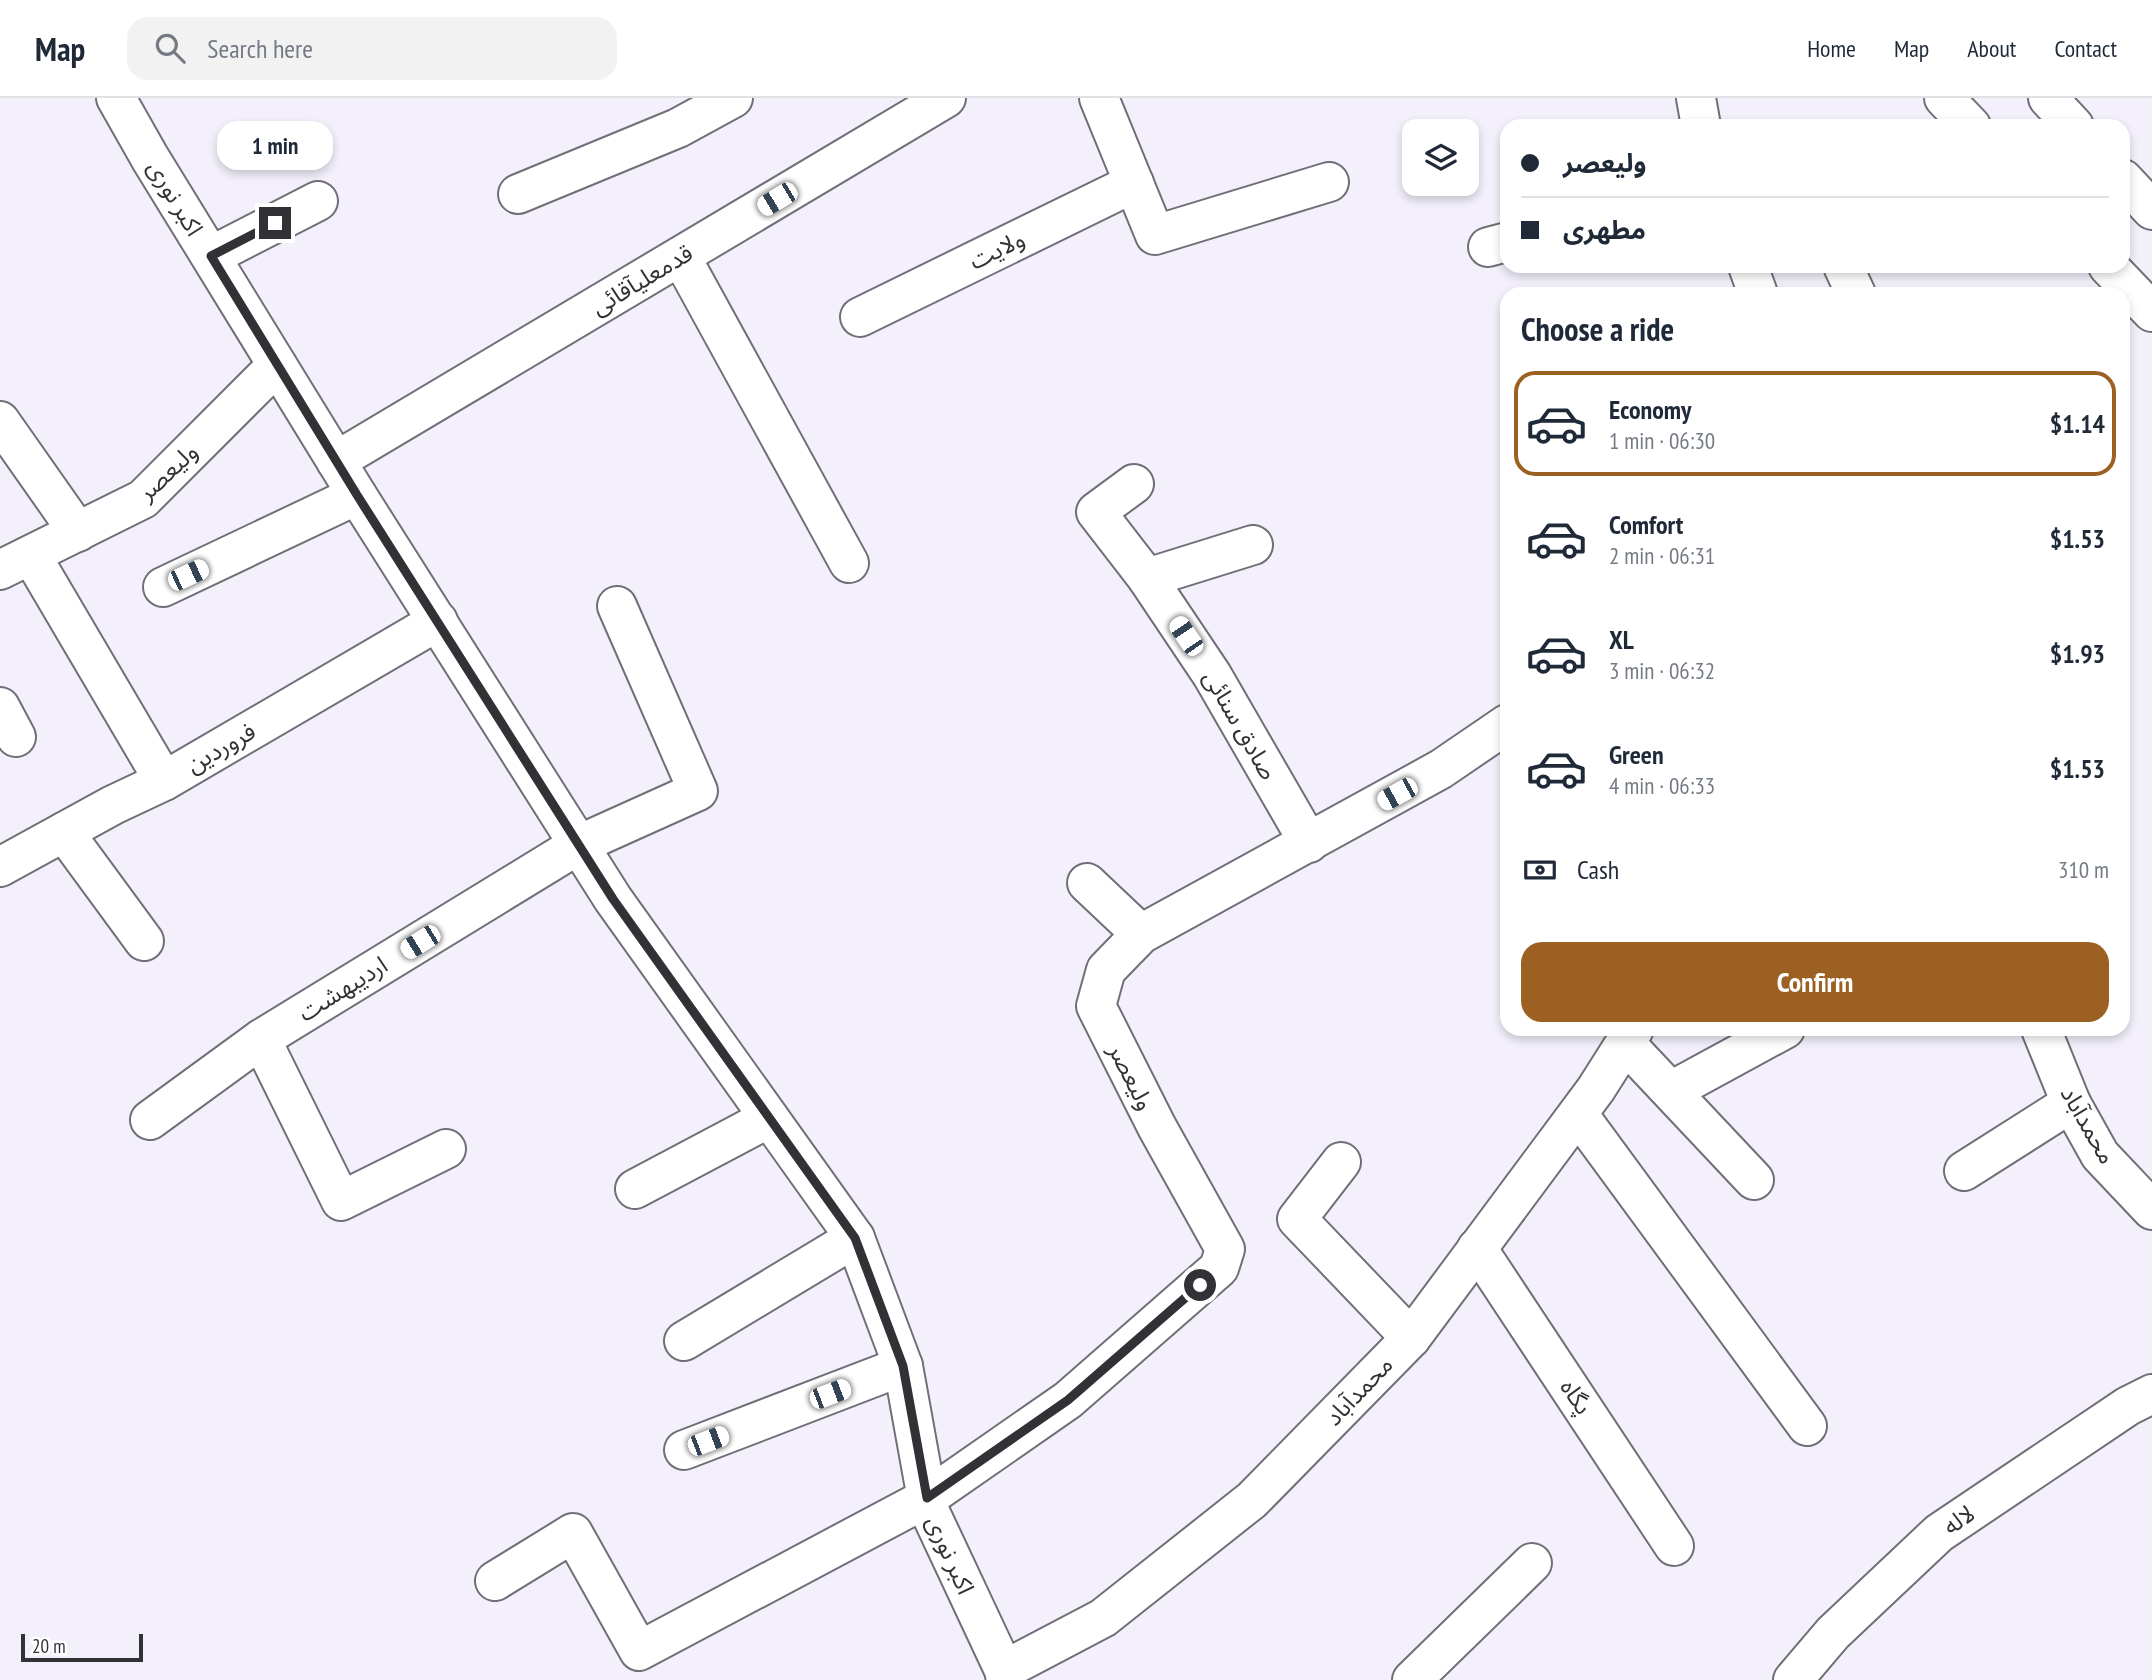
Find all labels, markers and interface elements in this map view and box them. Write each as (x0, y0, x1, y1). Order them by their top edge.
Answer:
search box (127, 17, 617, 80)
text: Map (35, 27, 85, 70)
icon: search (151, 29, 189, 67)
text: Search here (207, 32, 313, 65)
text: Home (1807, 33, 1856, 64)
text: Map (1894, 33, 1929, 64)
text: About (1967, 33, 2016, 64)
text: Contact (2054, 33, 2117, 64)
map controls (1402, 119, 1479, 196)
button: layers (1402, 119, 1479, 196)
callout: 1 min (217, 122, 333, 170)
text: 1 min (252, 131, 298, 160)
text: ولیعصر (1563, 146, 1646, 179)
street label: اکبر نوری (141, 154, 210, 241)
car (754, 179, 801, 219)
route end (259, 207, 291, 239)
text: مطهری (1563, 213, 1646, 246)
street label: ولایت (964, 223, 1030, 276)
street label: قدمعلیآقائی (585, 237, 698, 322)
text: Choose a ride (1521, 308, 1674, 350)
icon: car (1525, 392, 1588, 455)
text: Economy (1609, 393, 1691, 426)
text: $1.14 (2050, 407, 2105, 440)
text: 1 min · 06:30 (1609, 426, 1715, 455)
street label: ولیعصر (130, 436, 204, 508)
icon: car (1525, 507, 1588, 570)
text: Comfort (1609, 508, 1683, 541)
text: $1.53 (2050, 522, 2105, 555)
text: 2 min · 06:31 (1609, 541, 1715, 570)
car (165, 557, 212, 593)
car (1166, 613, 1207, 659)
icon: car (1525, 622, 1588, 685)
text: XL (1609, 623, 1634, 656)
text: $1.93 (2050, 637, 2105, 670)
text: 3 min · 06:32 (1609, 656, 1715, 685)
street label: صادق سنائی (1197, 664, 1284, 785)
street label: فروردین (180, 715, 261, 780)
icon: car (1525, 737, 1588, 800)
text: Green (1609, 738, 1664, 771)
text: $1.53 (2050, 752, 2105, 785)
text: 4 min · 06:33 (1609, 771, 1715, 800)
car (1374, 775, 1421, 813)
icon: cash (1521, 851, 1559, 889)
text: Cash (1577, 853, 1619, 886)
text: 310 m (2058, 855, 2109, 884)
car (397, 922, 444, 962)
button: Confirm (1521, 942, 2109, 1022)
street label: اردیبهشت (292, 949, 393, 1028)
street label: ولیعصر (1101, 1037, 1161, 1115)
street label: محمدآباد (2054, 1080, 2123, 1169)
route start (1184, 1269, 1216, 1301)
street label: محمدآباد (1318, 1349, 1399, 1432)
street label: پگاه (1553, 1373, 1599, 1420)
car (807, 1377, 854, 1411)
car (685, 1424, 732, 1458)
street label: لاله (1937, 1498, 1981, 1541)
street label: اکبر نوری (919, 1510, 982, 1599)
scale bar (21, 1631, 144, 1663)
text: 20 m (32, 1634, 66, 1658)

